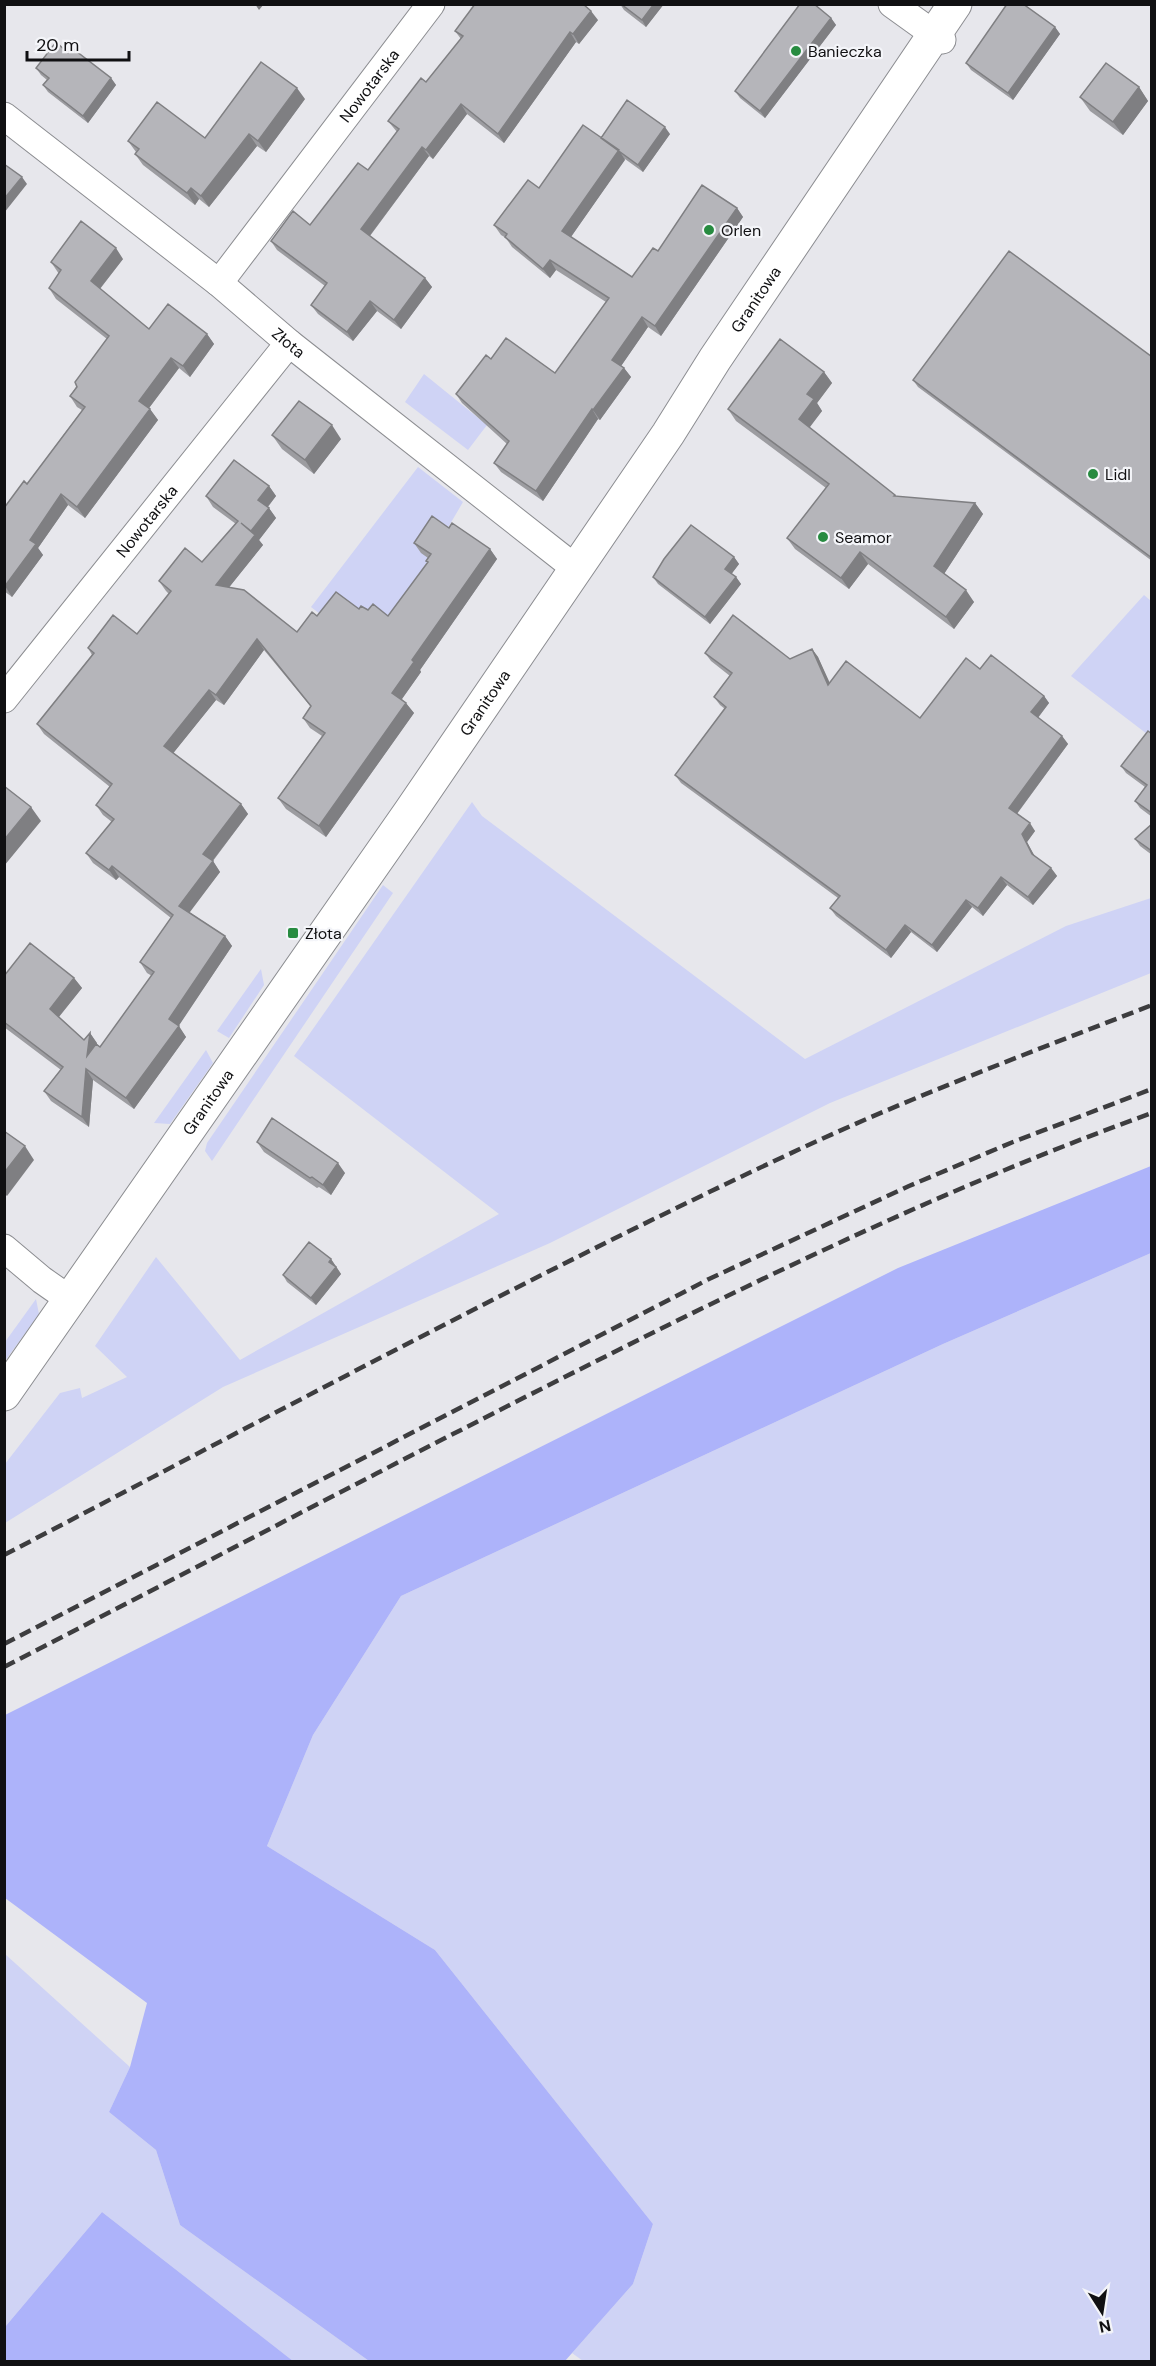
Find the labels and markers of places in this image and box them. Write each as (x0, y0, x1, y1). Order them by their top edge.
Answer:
place label: Banieczka (808, 41, 882, 62)
marker: Banieczka (789, 44, 803, 58)
place label: Orlen (721, 220, 761, 241)
marker: Orlen (702, 223, 716, 237)
place label: Lidl (1105, 464, 1131, 485)
marker: Lidl (1086, 467, 1100, 481)
place label: Seamor (835, 527, 892, 548)
marker: Seamor (816, 530, 830, 544)
place label: Złota (305, 923, 342, 944)
marker: Złota (286, 926, 300, 940)

